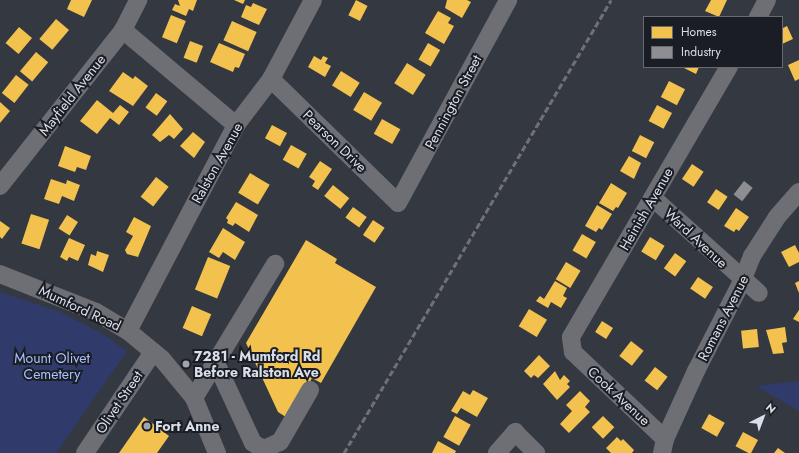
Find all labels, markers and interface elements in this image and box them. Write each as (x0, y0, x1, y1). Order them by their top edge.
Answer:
legend (643, 16, 783, 68)
text: Homes (681, 23, 717, 41)
text: Industry (681, 43, 721, 61)
street label: Mayfield Avenue (35, 51, 109, 139)
street label: Pennington Street (421, 52, 485, 152)
street label: Pearson Drive (300, 106, 370, 176)
street label: Ralston Avenue (188, 120, 246, 206)
street label: Heinish Avenue (616, 165, 676, 253)
street label: Ward Avenue (661, 205, 731, 271)
street label: Romans Avenue (694, 272, 752, 364)
street label: Mumford Road (36, 282, 124, 334)
place label: 7281 - Mumford Rd Before Ralston Ave (194, 348, 320, 380)
park label: Mount Olivet Cemetery (14, 350, 90, 382)
marker: 7281 - Mumford Rd Before Ralston Ave (181, 359, 191, 369)
street label: Cook Avenue (584, 363, 654, 429)
street label: Olivet Street (92, 367, 146, 437)
north arrow (743, 397, 783, 437)
text: N (762, 399, 780, 417)
place label: Fort Anne (155, 418, 219, 434)
marker: Fort Anne (142, 421, 152, 431)

